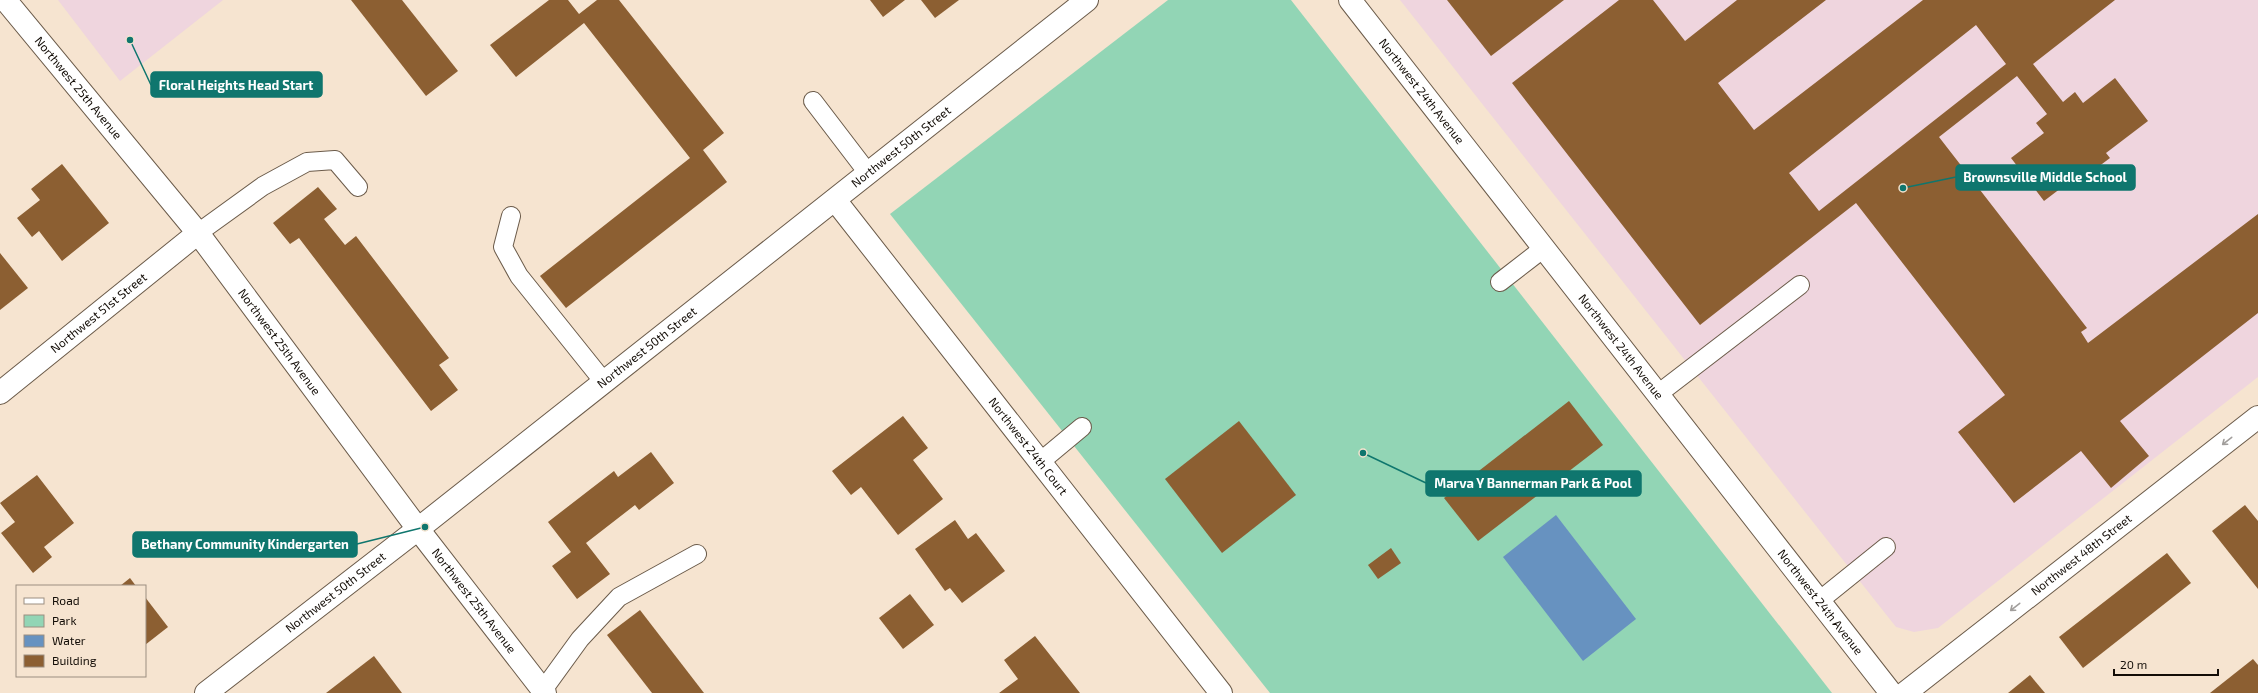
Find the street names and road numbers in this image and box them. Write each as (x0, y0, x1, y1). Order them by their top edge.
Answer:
street label: Northwest 25th Avenue (32, 33, 125, 141)
street label: Northwest 24th Avenue (1377, 35, 1468, 146)
street label: Northwest 50th Street (848, 102, 953, 190)
street label: Northwest 51st Street (47, 269, 149, 355)
street label: Northwest 25th Avenue (236, 286, 324, 397)
street label: Northwest 24th Avenue (1576, 291, 1667, 402)
street label: Northwest 50th Street (594, 303, 699, 391)
street label: Northwest 24th Court (986, 394, 1071, 498)
street label: Northwest 48th Street (2028, 510, 2134, 598)
street label: Northwest 25th Avenue (430, 545, 520, 656)
street label: Northwest 24th Avenue (1775, 546, 1866, 657)
street label: Northwest 50th Street (282, 549, 388, 635)

